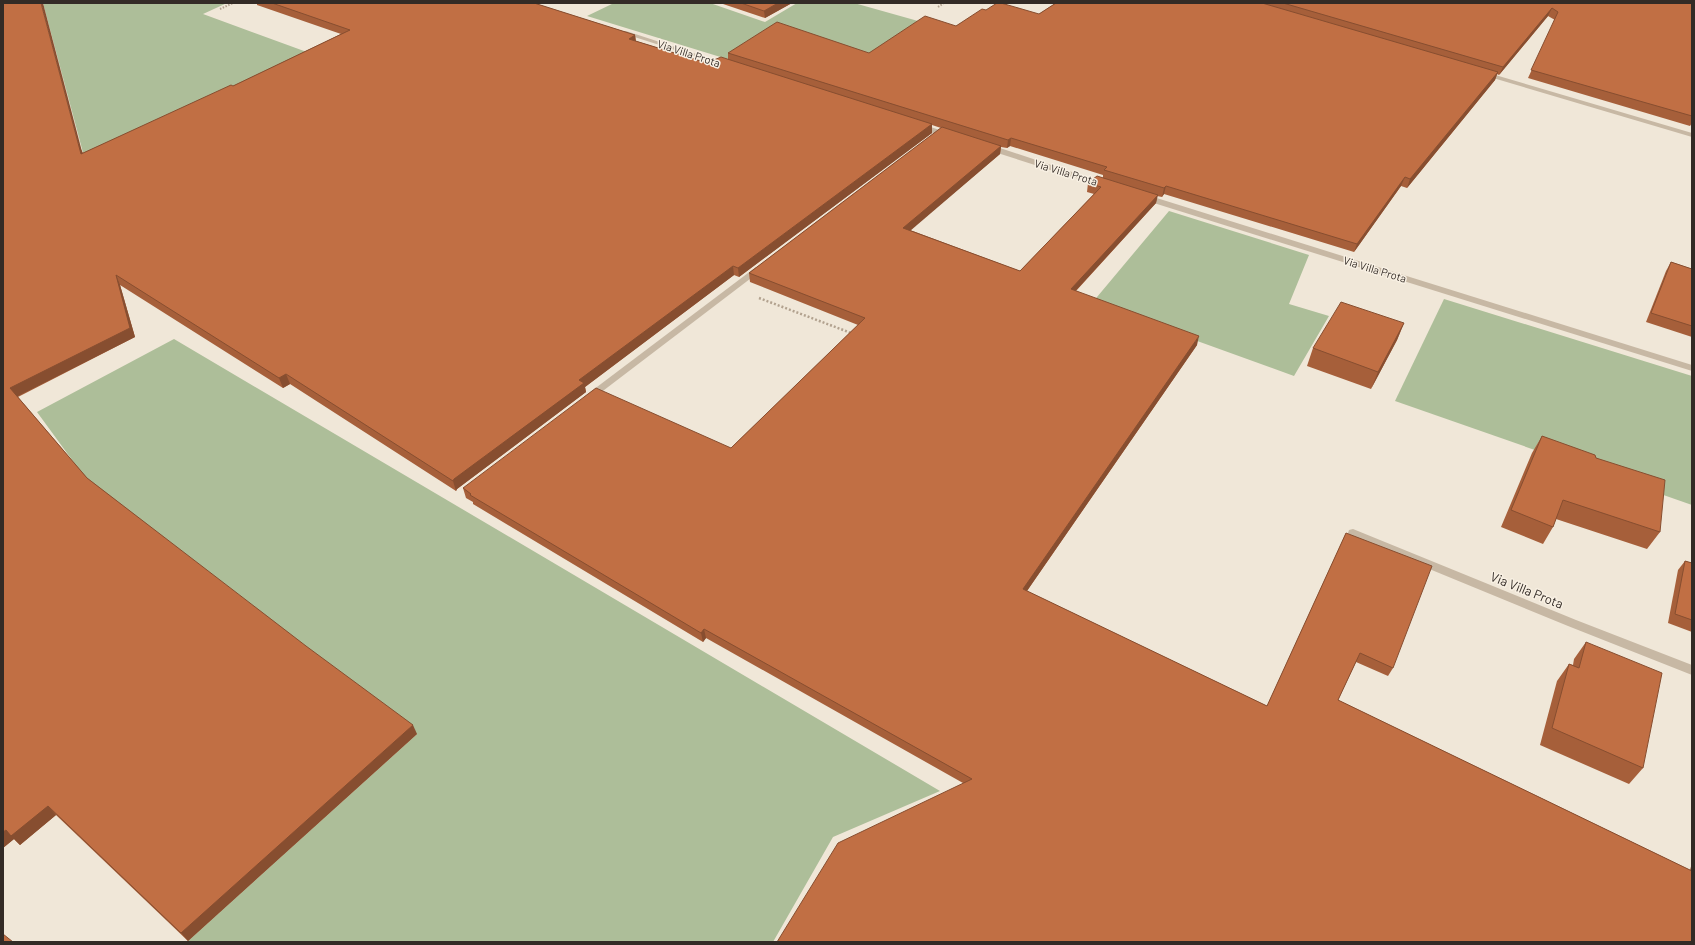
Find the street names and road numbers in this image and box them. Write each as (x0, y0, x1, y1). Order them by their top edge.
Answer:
street label: Via Villa Prota (656, 37, 722, 69)
street label: Via Villa Prota (1033, 156, 1099, 188)
street label: Via Villa Prota (1342, 253, 1408, 285)
street label: Via Villa Prota (1488, 568, 1566, 612)

